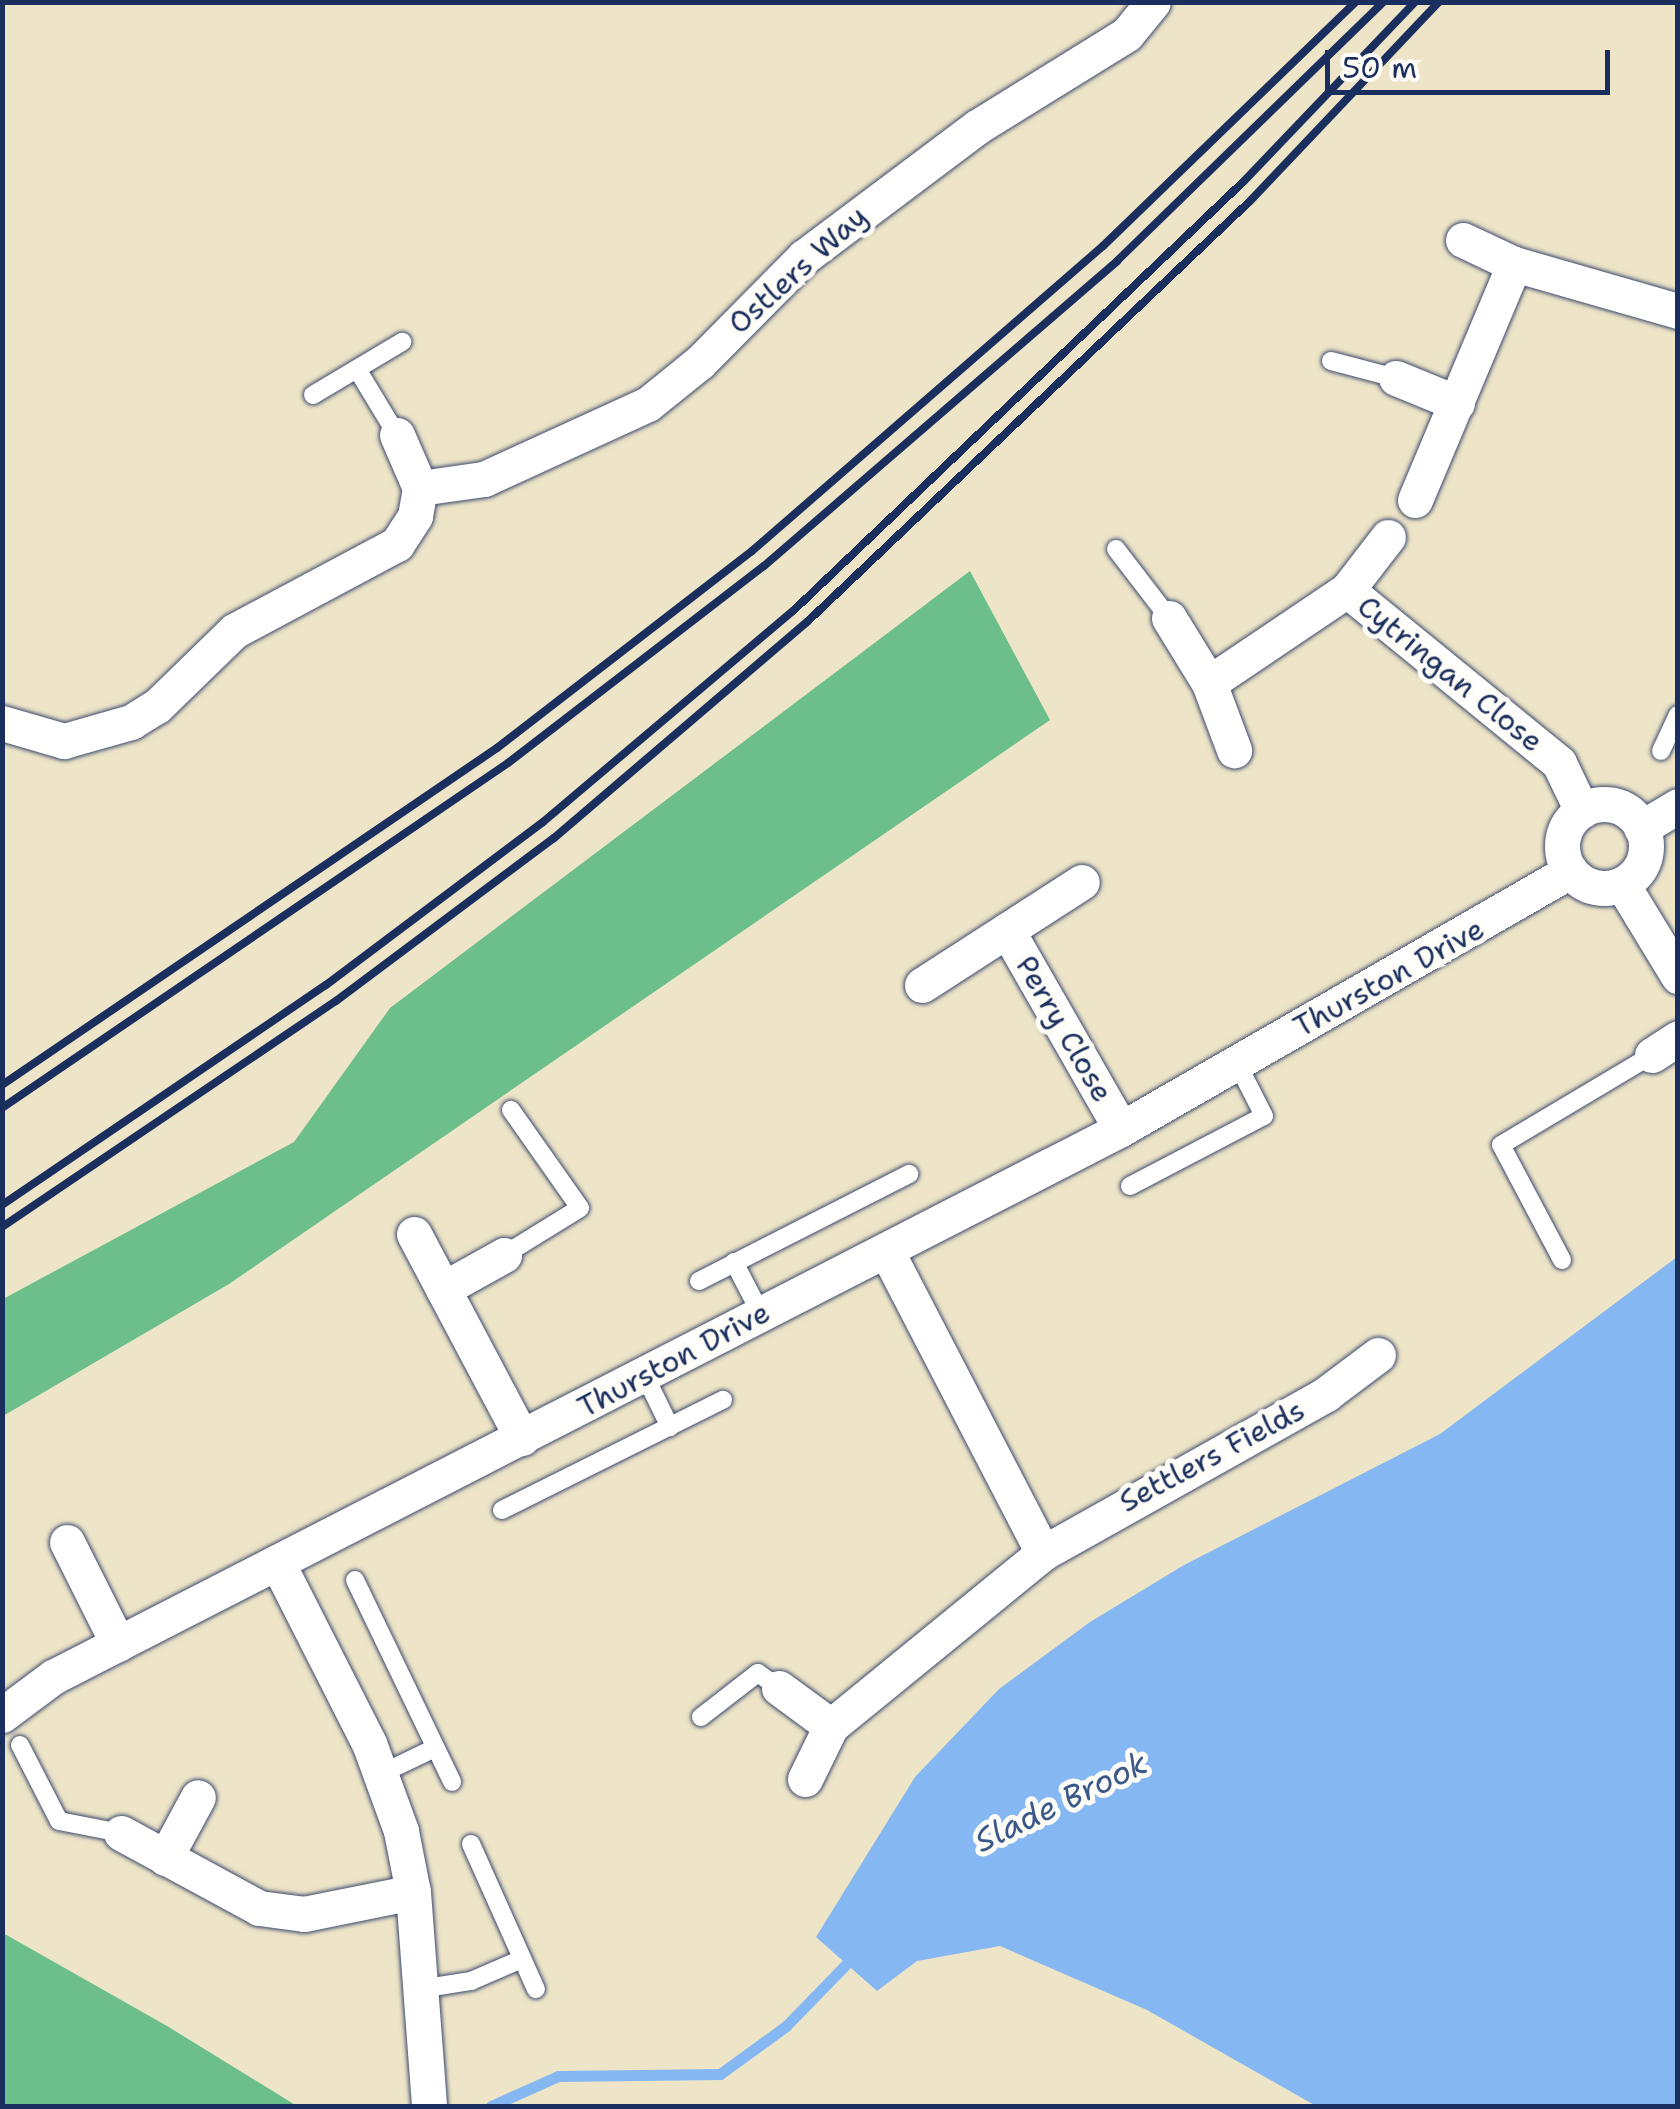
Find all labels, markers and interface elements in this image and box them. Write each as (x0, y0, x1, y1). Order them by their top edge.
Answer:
scale bar (1330, 30, 1615, 92)
text: 50 m (1342, 47, 1417, 88)
street label: Ostlers Way (721, 198, 875, 342)
street label: Cytringan Close (1350, 588, 1550, 760)
street label: Thurston Drive (1287, 911, 1491, 1045)
street label: Perry Close (1008, 950, 1120, 1108)
street label: Thurston Drive (572, 1294, 776, 1426)
street label: Settlers Fields (1113, 1392, 1311, 1520)
water label: Slade Brook (968, 1744, 1154, 1860)

